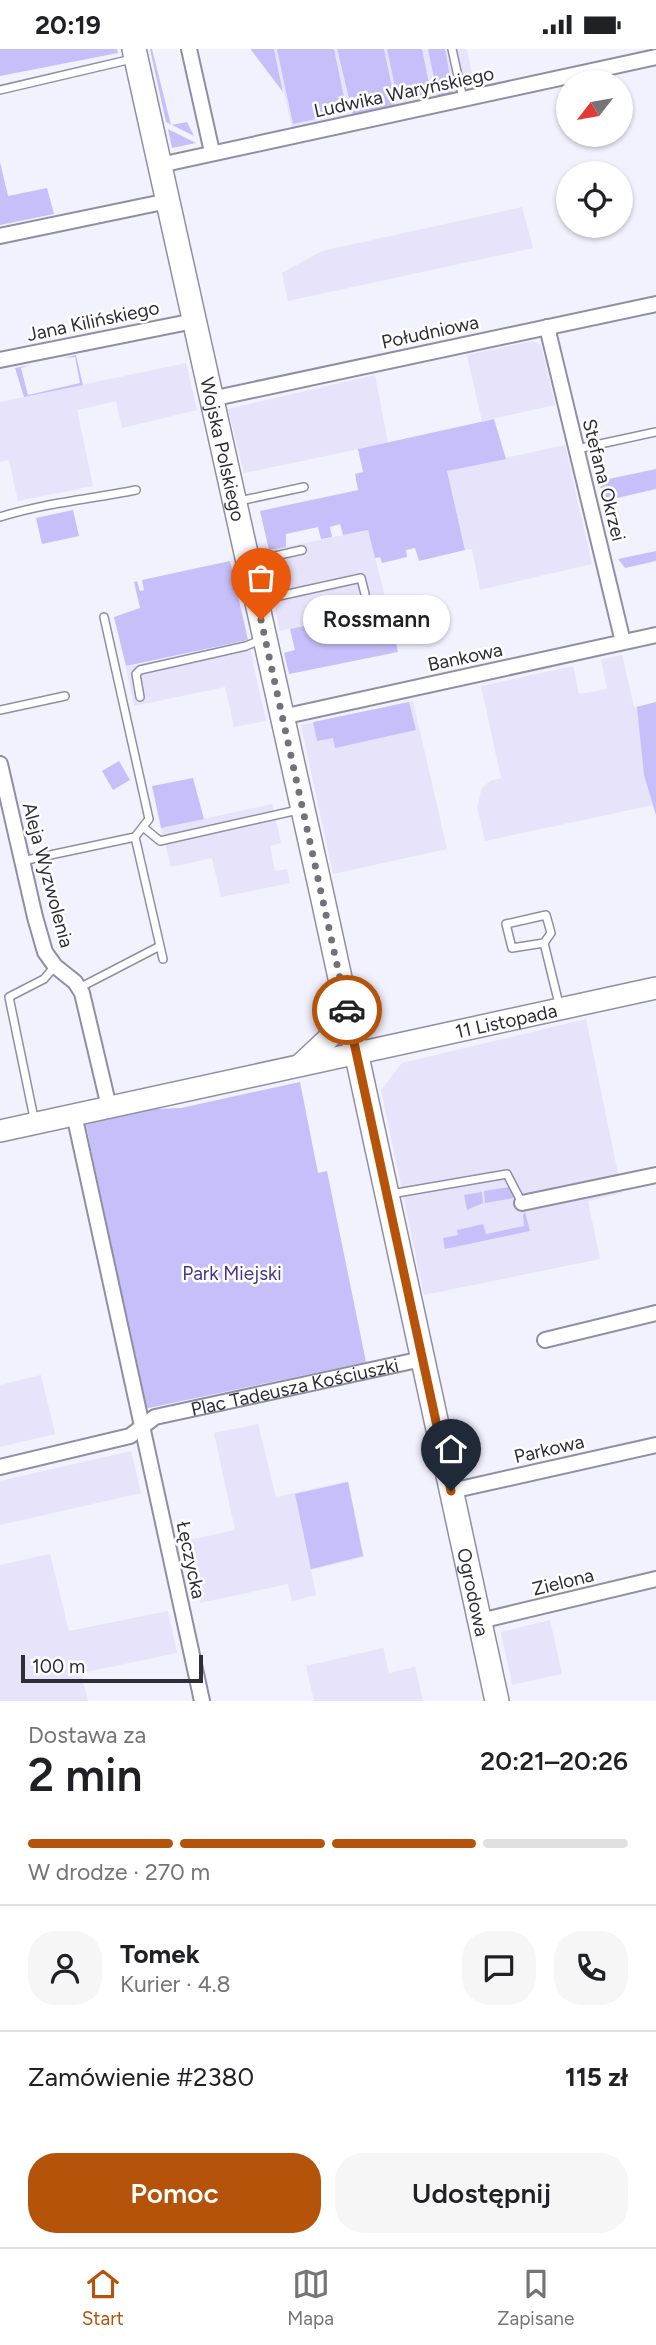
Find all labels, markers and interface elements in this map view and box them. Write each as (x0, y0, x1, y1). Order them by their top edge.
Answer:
text: 20:19 (35, 9, 101, 41)
street label: Ludwika Waryńskiego (312, 62, 496, 122)
north arrow (556, 70, 634, 147)
map controls (556, 70, 633, 238)
button: locate (556, 161, 633, 238)
street label: Jana Kilińskiego (25, 296, 161, 346)
street label: Południowa (379, 310, 481, 354)
street label: Wojska Polskiego (196, 375, 250, 523)
street label: Stefana Okrzei (578, 416, 630, 544)
pin (231, 548, 291, 620)
icon: bag (242, 559, 280, 597)
callout: Rossmann (303, 595, 450, 645)
text: Rossmann (323, 605, 430, 633)
street label: Bankowa (425, 638, 505, 676)
street label: Aleja Wyzwolenia (18, 800, 78, 950)
courier (312, 975, 382, 1045)
icon: car (328, 991, 366, 1029)
street label: 11 Listopada (453, 998, 559, 1043)
park label: Park Miejski (182, 1262, 282, 1285)
street label: Plac Tadeusza Kościuszki (189, 1353, 401, 1420)
pin (421, 1419, 481, 1491)
icon: home (432, 1430, 470, 1468)
street label: Parkowa (512, 1430, 586, 1468)
street label: Łęczycka (172, 1519, 210, 1601)
street label: Ogrodowa (453, 1546, 494, 1638)
street label: Zielona (530, 1563, 596, 1601)
scale bar (21, 1652, 203, 1684)
text: 100 m (32, 1655, 85, 1678)
text: Dostawa za (28, 1721, 146, 1749)
text: 20:21–20:26 (480, 1745, 628, 1777)
text: 2 min (28, 1747, 143, 1803)
text: W drodze · 270 m (28, 1858, 210, 1886)
button: person (28, 1931, 102, 2005)
button: chat (462, 1931, 536, 2005)
button: phone (554, 1931, 628, 2005)
text: Tomek (120, 1938, 200, 1970)
text: Kurier · 4.8 (120, 1970, 231, 1998)
text: Zamówienie #2380 (28, 2061, 254, 2093)
text: 115 zł (565, 2061, 628, 2093)
button: Pomoc (28, 2153, 321, 2233)
button: Udostępnij (335, 2153, 628, 2233)
tab: Start (82, 2265, 124, 2330)
tab: Mapa (287, 2265, 334, 2330)
tab: Zapisane (497, 2265, 574, 2330)

